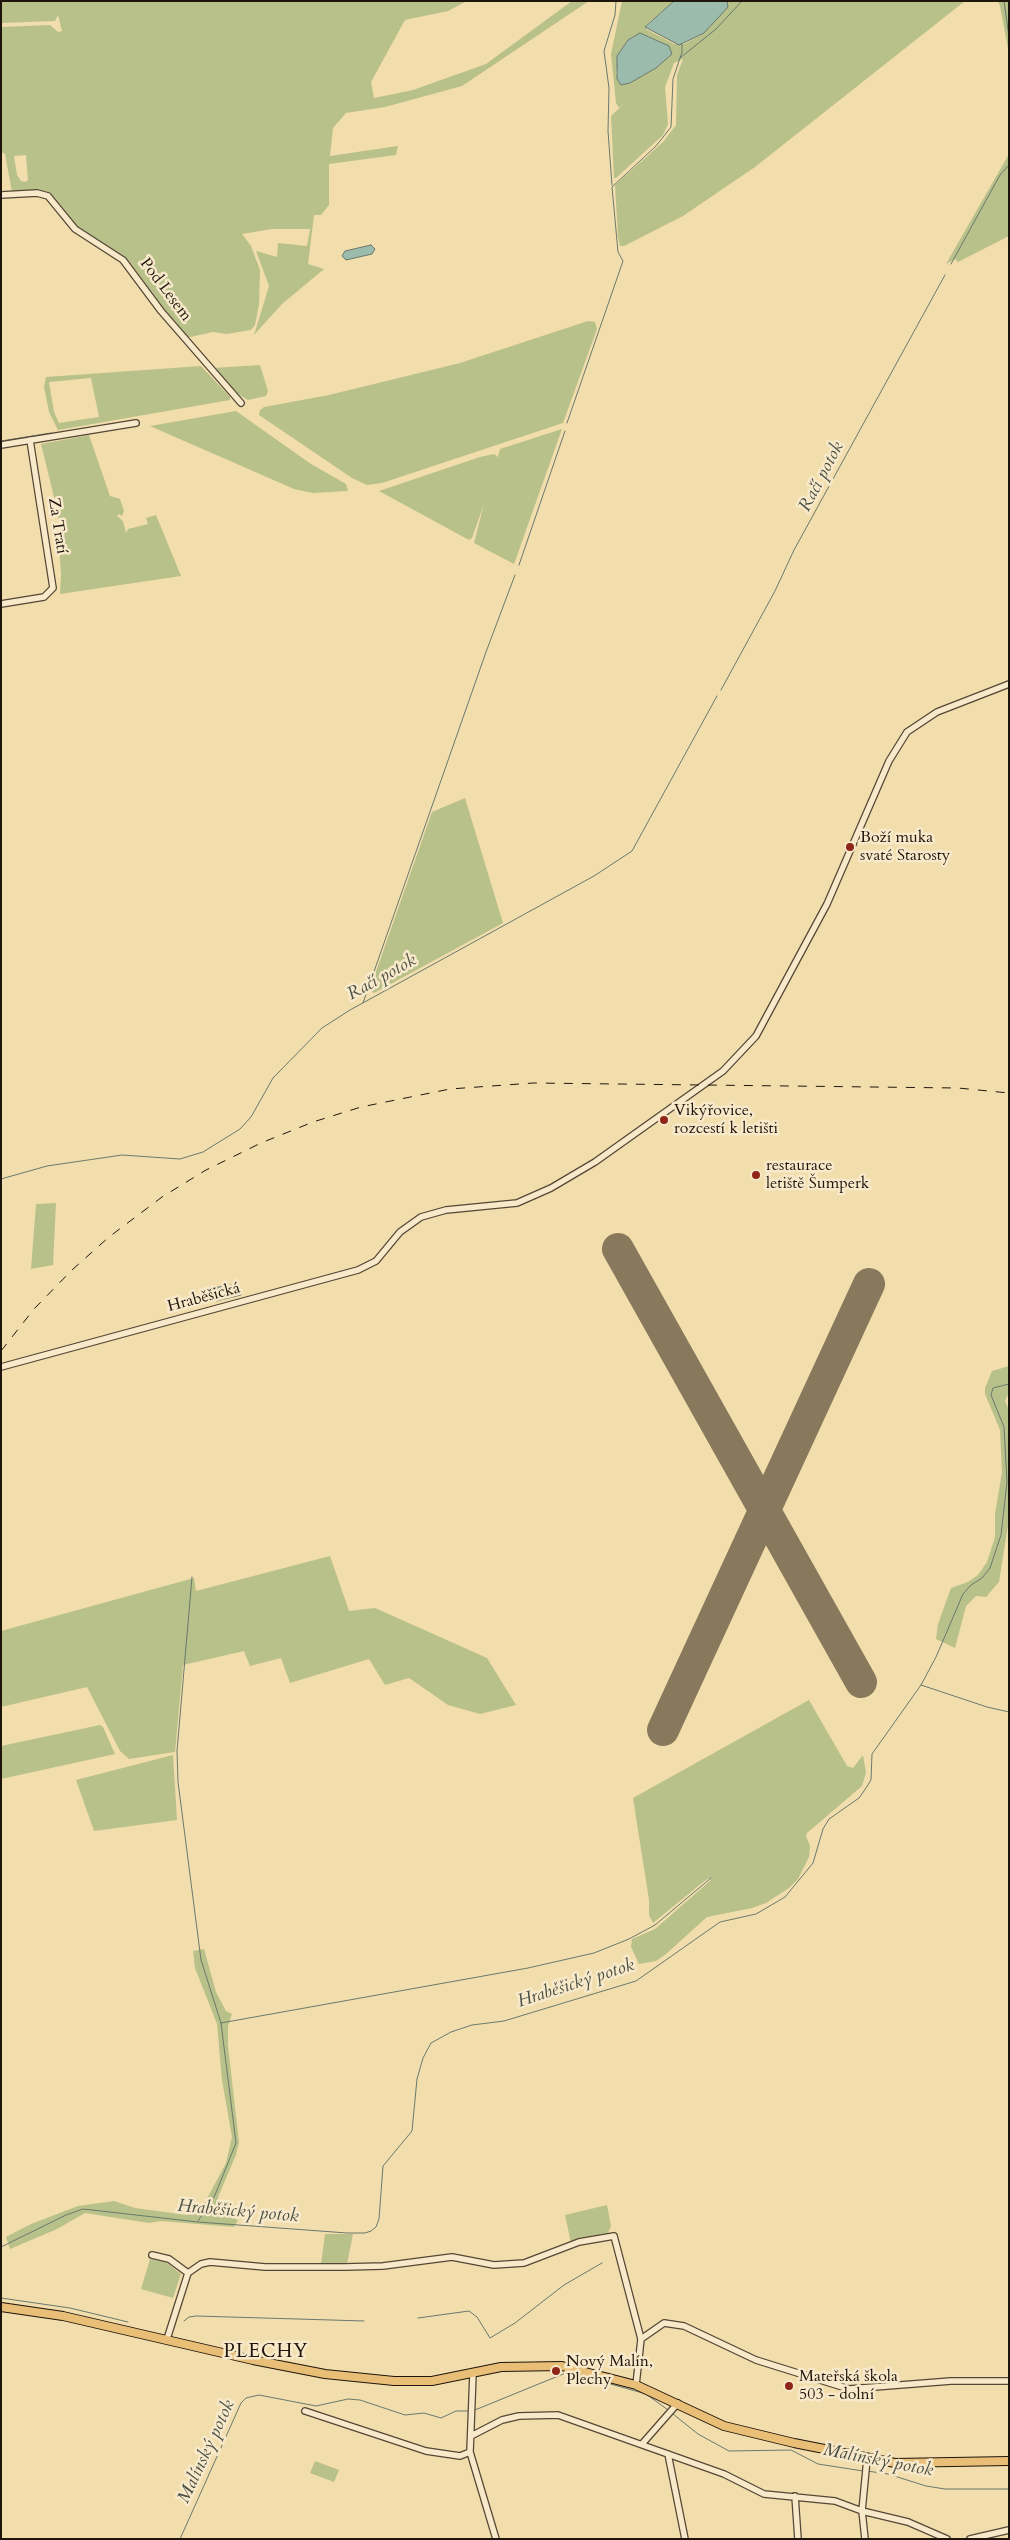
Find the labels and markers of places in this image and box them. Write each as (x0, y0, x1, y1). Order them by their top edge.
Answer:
place label: Boží muka svaté Starosty (860, 828, 950, 866)
marker: Boží muka svaté Starosty (844, 841, 856, 853)
place label: Vikýřovice, rozcestí k letišti (674, 1101, 778, 1139)
marker: Vikýřovice, rozcestí k letišti (658, 1114, 670, 1126)
place label: restaurace letiště Šumperk (766, 1156, 869, 1194)
marker: restaurace letiště Šumperk (750, 1169, 762, 1181)
place label: Nový Malín, Plechy (566, 2352, 653, 2390)
marker: Nový Malín, Plechy (550, 2365, 562, 2377)
place label: Mateřská škola 503 - dolní (799, 2367, 898, 2405)
marker: Mateřská škola 503 - dolní (783, 2380, 795, 2392)

